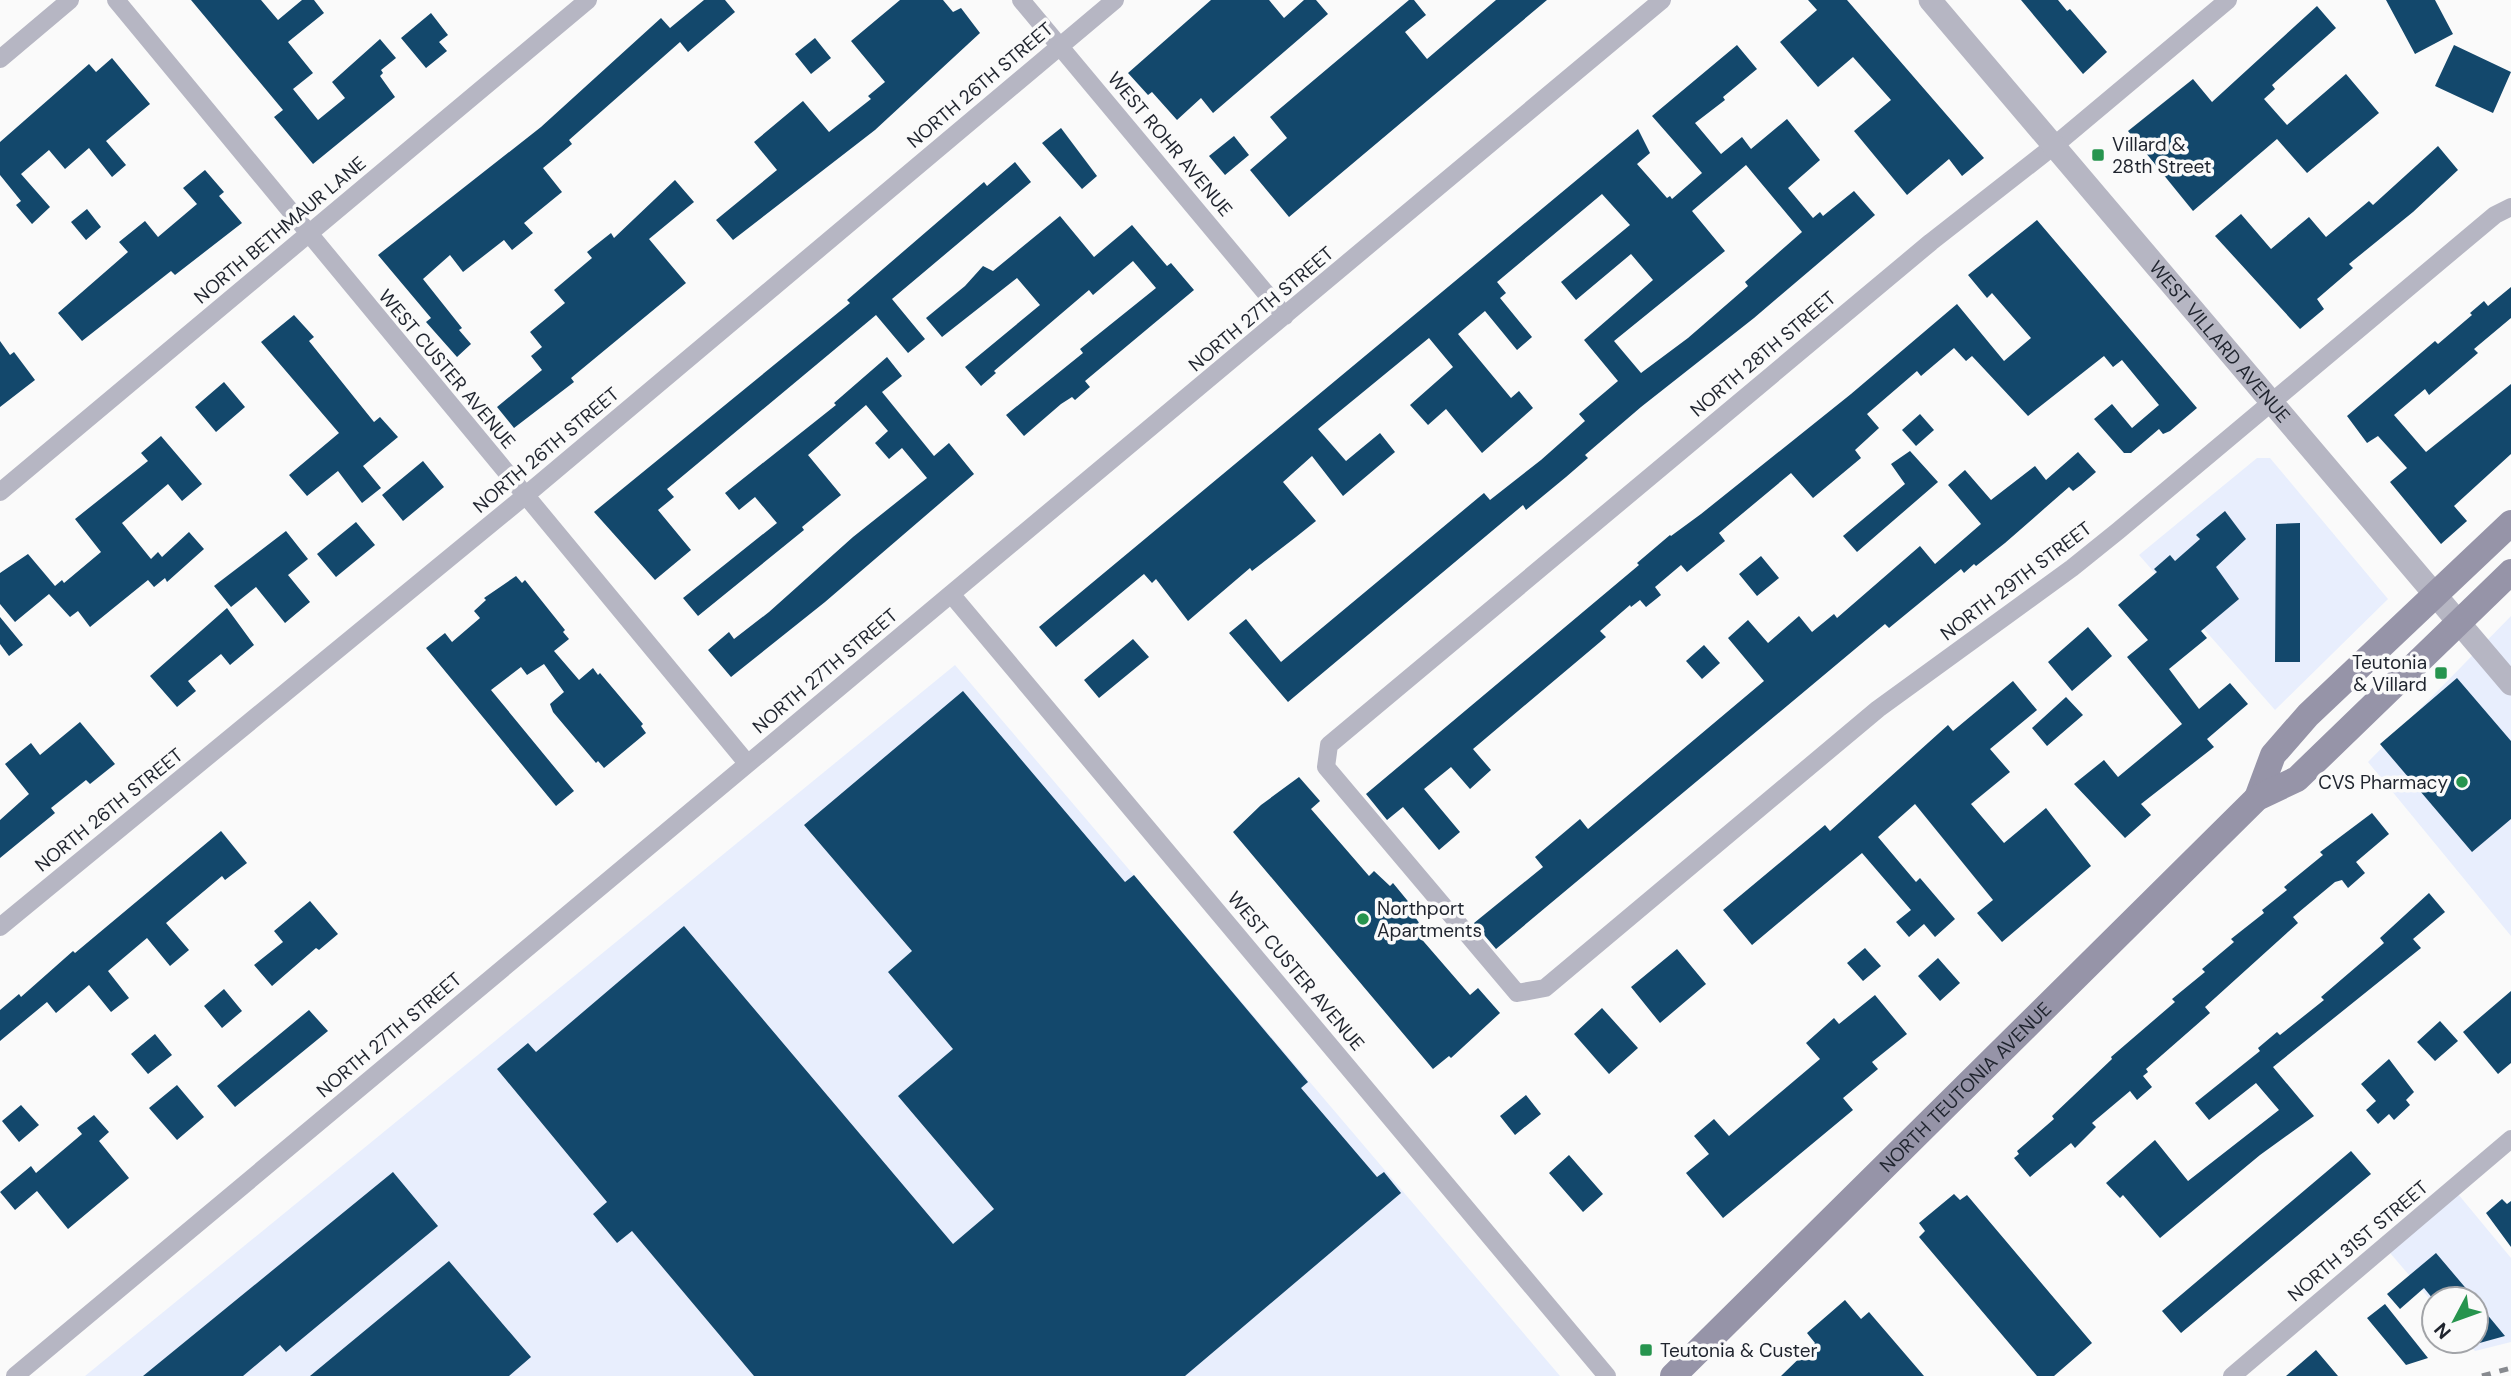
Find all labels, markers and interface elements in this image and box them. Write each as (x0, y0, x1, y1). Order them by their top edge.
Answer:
street label: NORTH 26TH STREET (902, 16, 1059, 154)
street label: WEST ROHR AVENUE (1102, 67, 1238, 221)
place label: Villard & 28th Street (2112, 132, 2211, 179)
marker: Villard & 28th Street (2090, 147, 2106, 163)
street label: NORTH BETHMAUR LANE (189, 151, 371, 309)
street label: NORTH 27TH STREET (1183, 241, 1339, 377)
street label: WEST VILLARD AVENUE (2144, 255, 2296, 428)
street label: WEST CUSTER AVENUE (373, 284, 521, 454)
street label: NORTH 28TH STREET (1685, 285, 1841, 422)
street label: NORTH 26TH STREET (468, 381, 625, 519)
street label: NORTH 29TH STREET (1935, 516, 2097, 646)
street label: NORTH 27TH STREET (747, 603, 903, 739)
place label: Teutonia & Villard (2352, 650, 2427, 697)
marker: Teutonia & Villard (2433, 665, 2449, 681)
street label: NORTH 26TH STREET (30, 742, 188, 877)
place label: CVS Pharmacy (2318, 770, 2448, 795)
marker: CVS Pharmacy (2454, 774, 2470, 790)
street label: WEST CUSTER AVENUE (1222, 886, 1370, 1056)
place label: Northport Apartments (1377, 896, 1482, 943)
marker: Northport Apartments (1355, 911, 1371, 927)
street label: NORTH 27TH STREET (311, 967, 467, 1103)
street label: NORTH TEUTONIA AVENUE (1874, 996, 2056, 1177)
street label: NORTH 31ST STREET (2283, 1175, 2434, 1307)
north arrow (2420, 1285, 2490, 1355)
text: N (2429, 1317, 2457, 1344)
place label: Teutonia & Custer (1660, 1338, 1818, 1363)
marker: Teutonia & Custer (1638, 1342, 1654, 1358)

